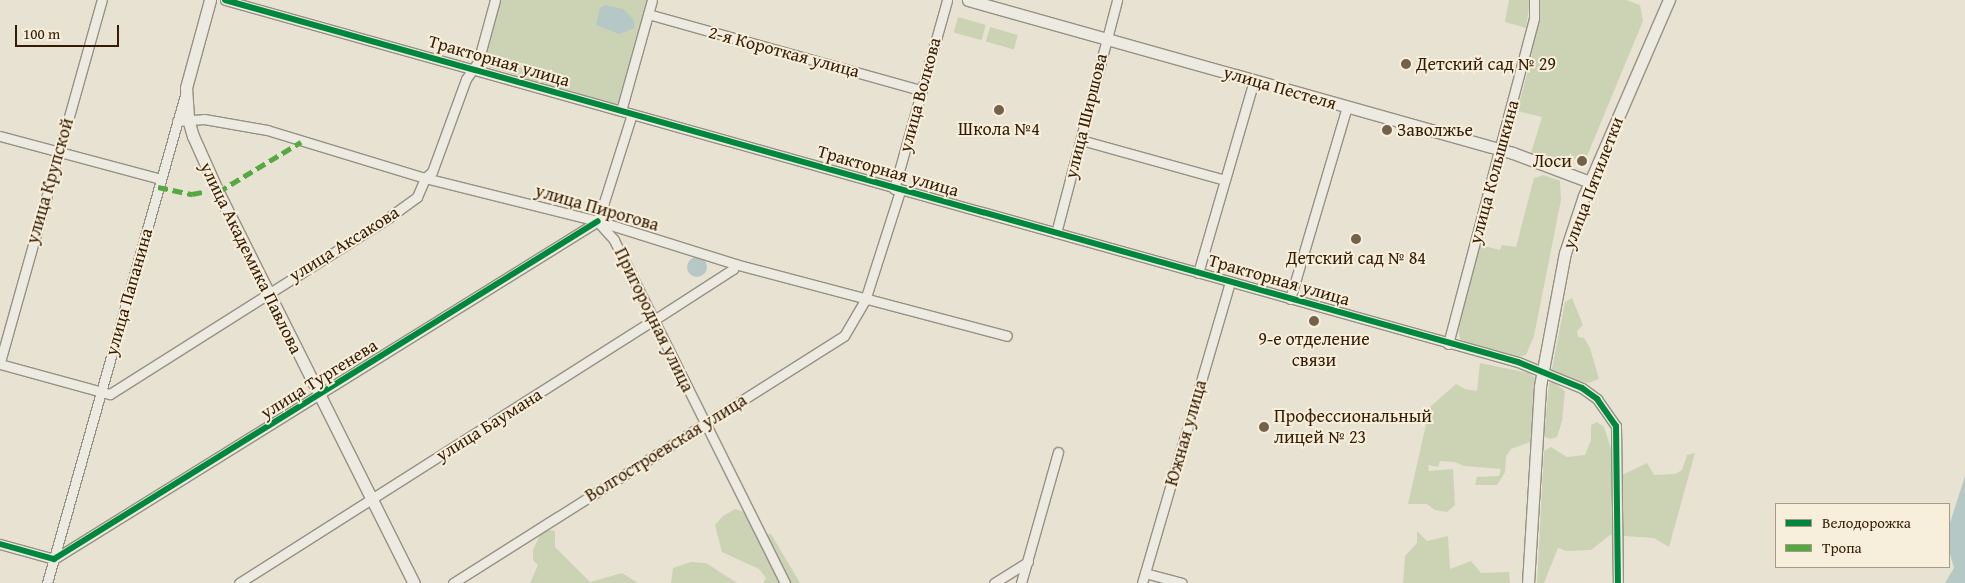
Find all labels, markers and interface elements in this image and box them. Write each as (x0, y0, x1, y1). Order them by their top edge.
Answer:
scale bar (18, 15, 121, 47)
street label: 2-я Короткая улица (706, 21, 862, 83)
text: 100 m (23, 23, 60, 44)
street label: Тракторная улица (426, 30, 572, 92)
street label: улица Волкова (894, 35, 946, 155)
street label: улица Ширшова (1060, 51, 1112, 181)
place label: Детский сад № 29 (1416, 53, 1556, 75)
marker: Детский сад № 29 (1400, 58, 1412, 70)
street label: улица Пестеля (1221, 62, 1339, 114)
street label: улица Колышкина (1464, 98, 1524, 246)
marker: Школа №4 (993, 104, 1005, 116)
street label: улица Пятилетки (1558, 114, 1628, 252)
street label: улица Крупской (22, 116, 78, 246)
place label: Школа №4 (958, 118, 1040, 140)
place label: Заволжье (1397, 119, 1473, 141)
marker: Заволжье (1381, 124, 1393, 136)
street label: Тракторная улица (815, 140, 961, 202)
place label: Лоси (1533, 150, 1572, 172)
marker: Лоси (1576, 155, 1588, 167)
street label: улица Академика Павлова (195, 159, 307, 357)
street label: улица Пирогова (533, 180, 661, 236)
street label: улица Аксакова (285, 202, 403, 286)
street label: улица Папанина (100, 226, 158, 358)
marker: Детский сад № 84 (1350, 233, 1362, 245)
street label: Пригородная улица (610, 244, 698, 396)
place label: Детский сад № 84 (1286, 247, 1426, 269)
street label: Тракторная улица (1206, 249, 1352, 311)
marker: 9-е отделение связи (1308, 315, 1320, 327)
place label: 9-е отделение связи (1258, 329, 1370, 372)
street label: улица Тургенева (257, 334, 381, 424)
street label: Южная улица (1161, 378, 1211, 488)
street label: улица Баумана (432, 384, 546, 466)
street label: Волгостроевская улица (581, 389, 751, 507)
place label: Профессиональный лицей № 23 (1274, 406, 1432, 448)
marker: Профессиональный лицей № 23 (1258, 421, 1270, 433)
legend (1775, 503, 1950, 568)
text: Велодорожка (1822, 512, 1911, 533)
text: Тропа (1822, 537, 1862, 558)

